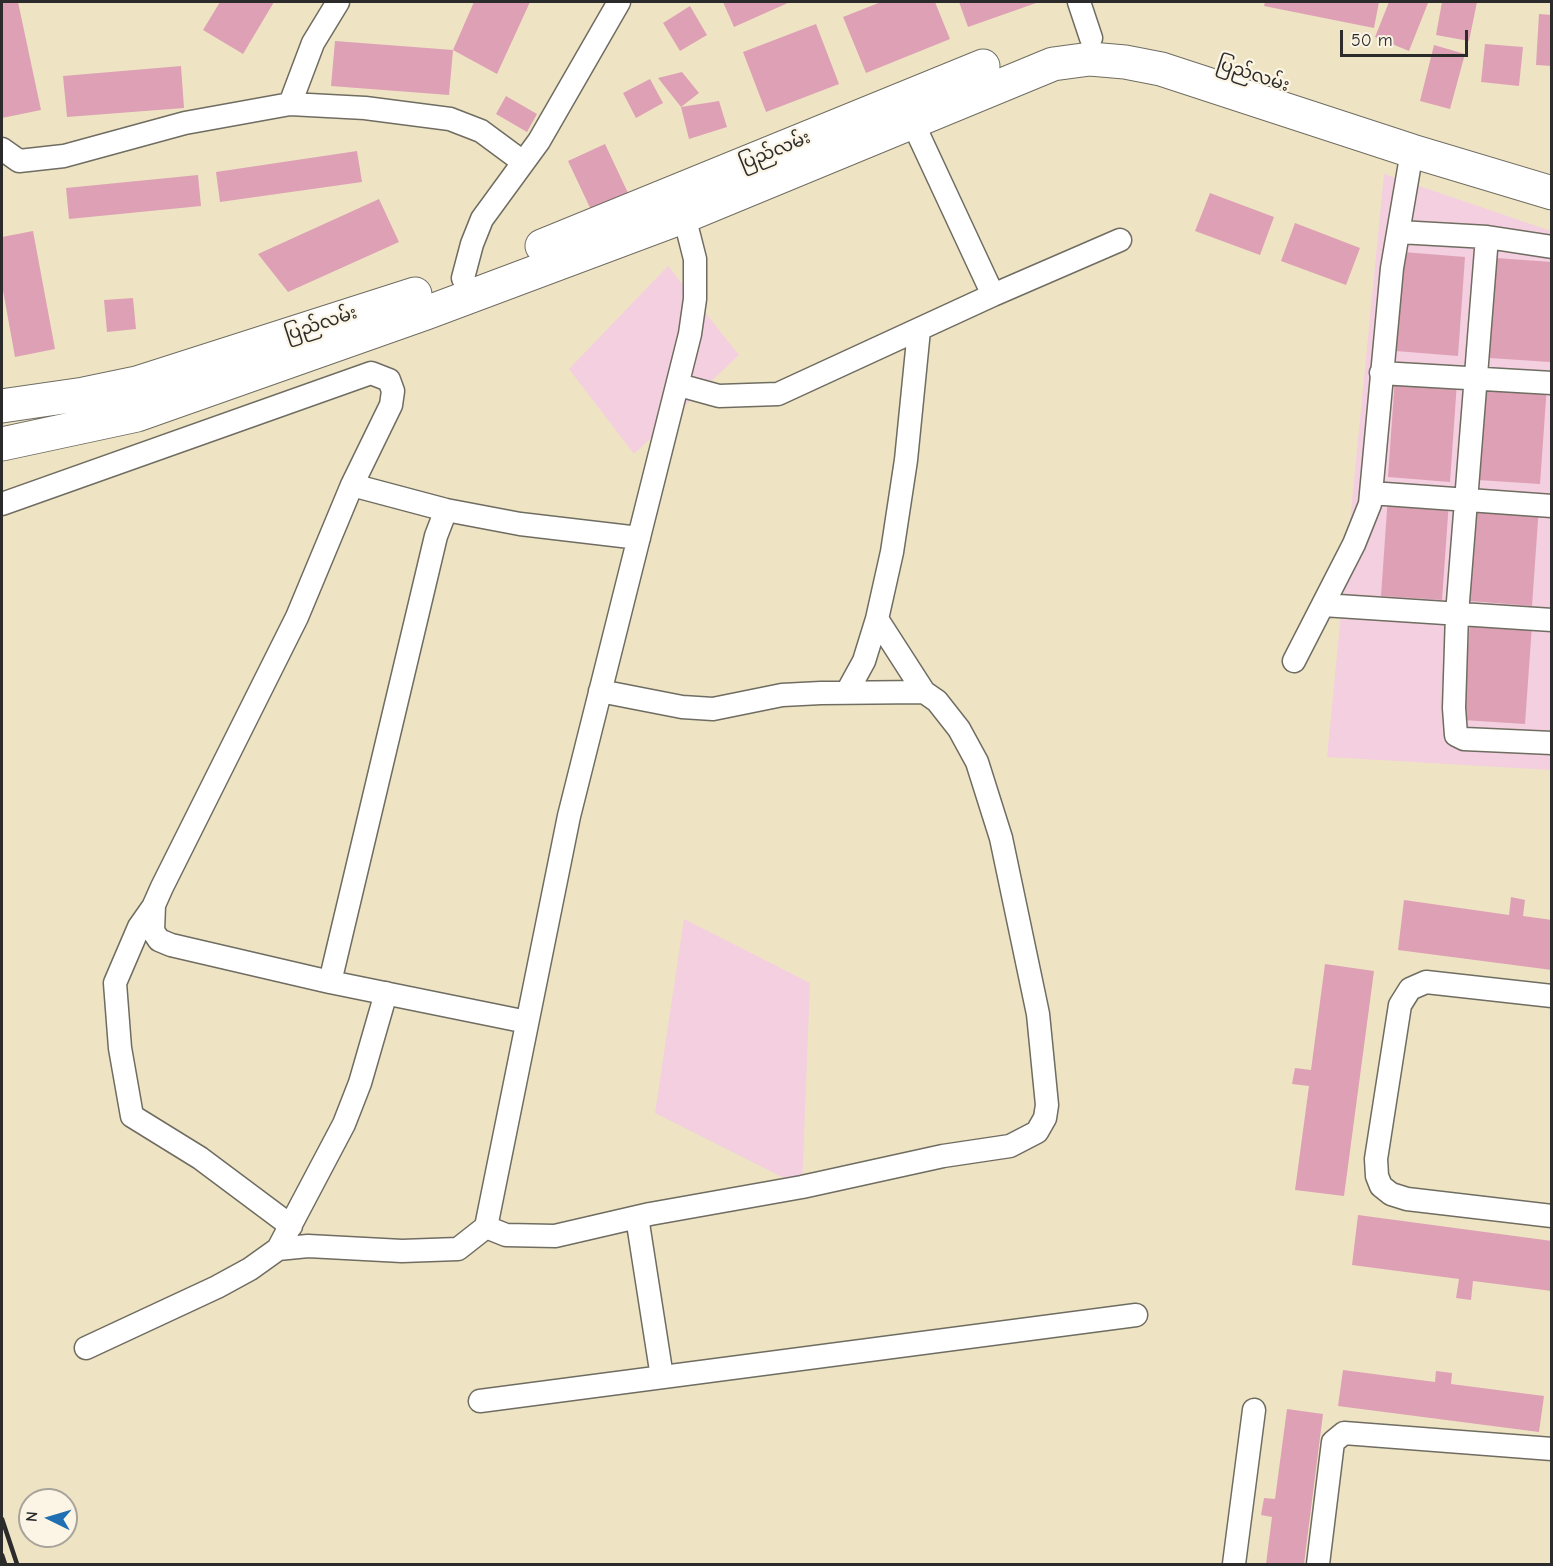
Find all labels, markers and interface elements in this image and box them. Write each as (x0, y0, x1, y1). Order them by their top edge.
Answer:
scale bar (1343, 18, 1470, 56)
text: 50 m (1351, 30, 1393, 51)
street label: ပြည်လမ်း (1214, 53, 1292, 97)
street label: ပြည်လမ်း (736, 127, 814, 175)
street label: ပြည်လမ်း (282, 302, 360, 346)
north arrow (18, 1488, 78, 1548)
text: N (23, 1511, 41, 1523)

